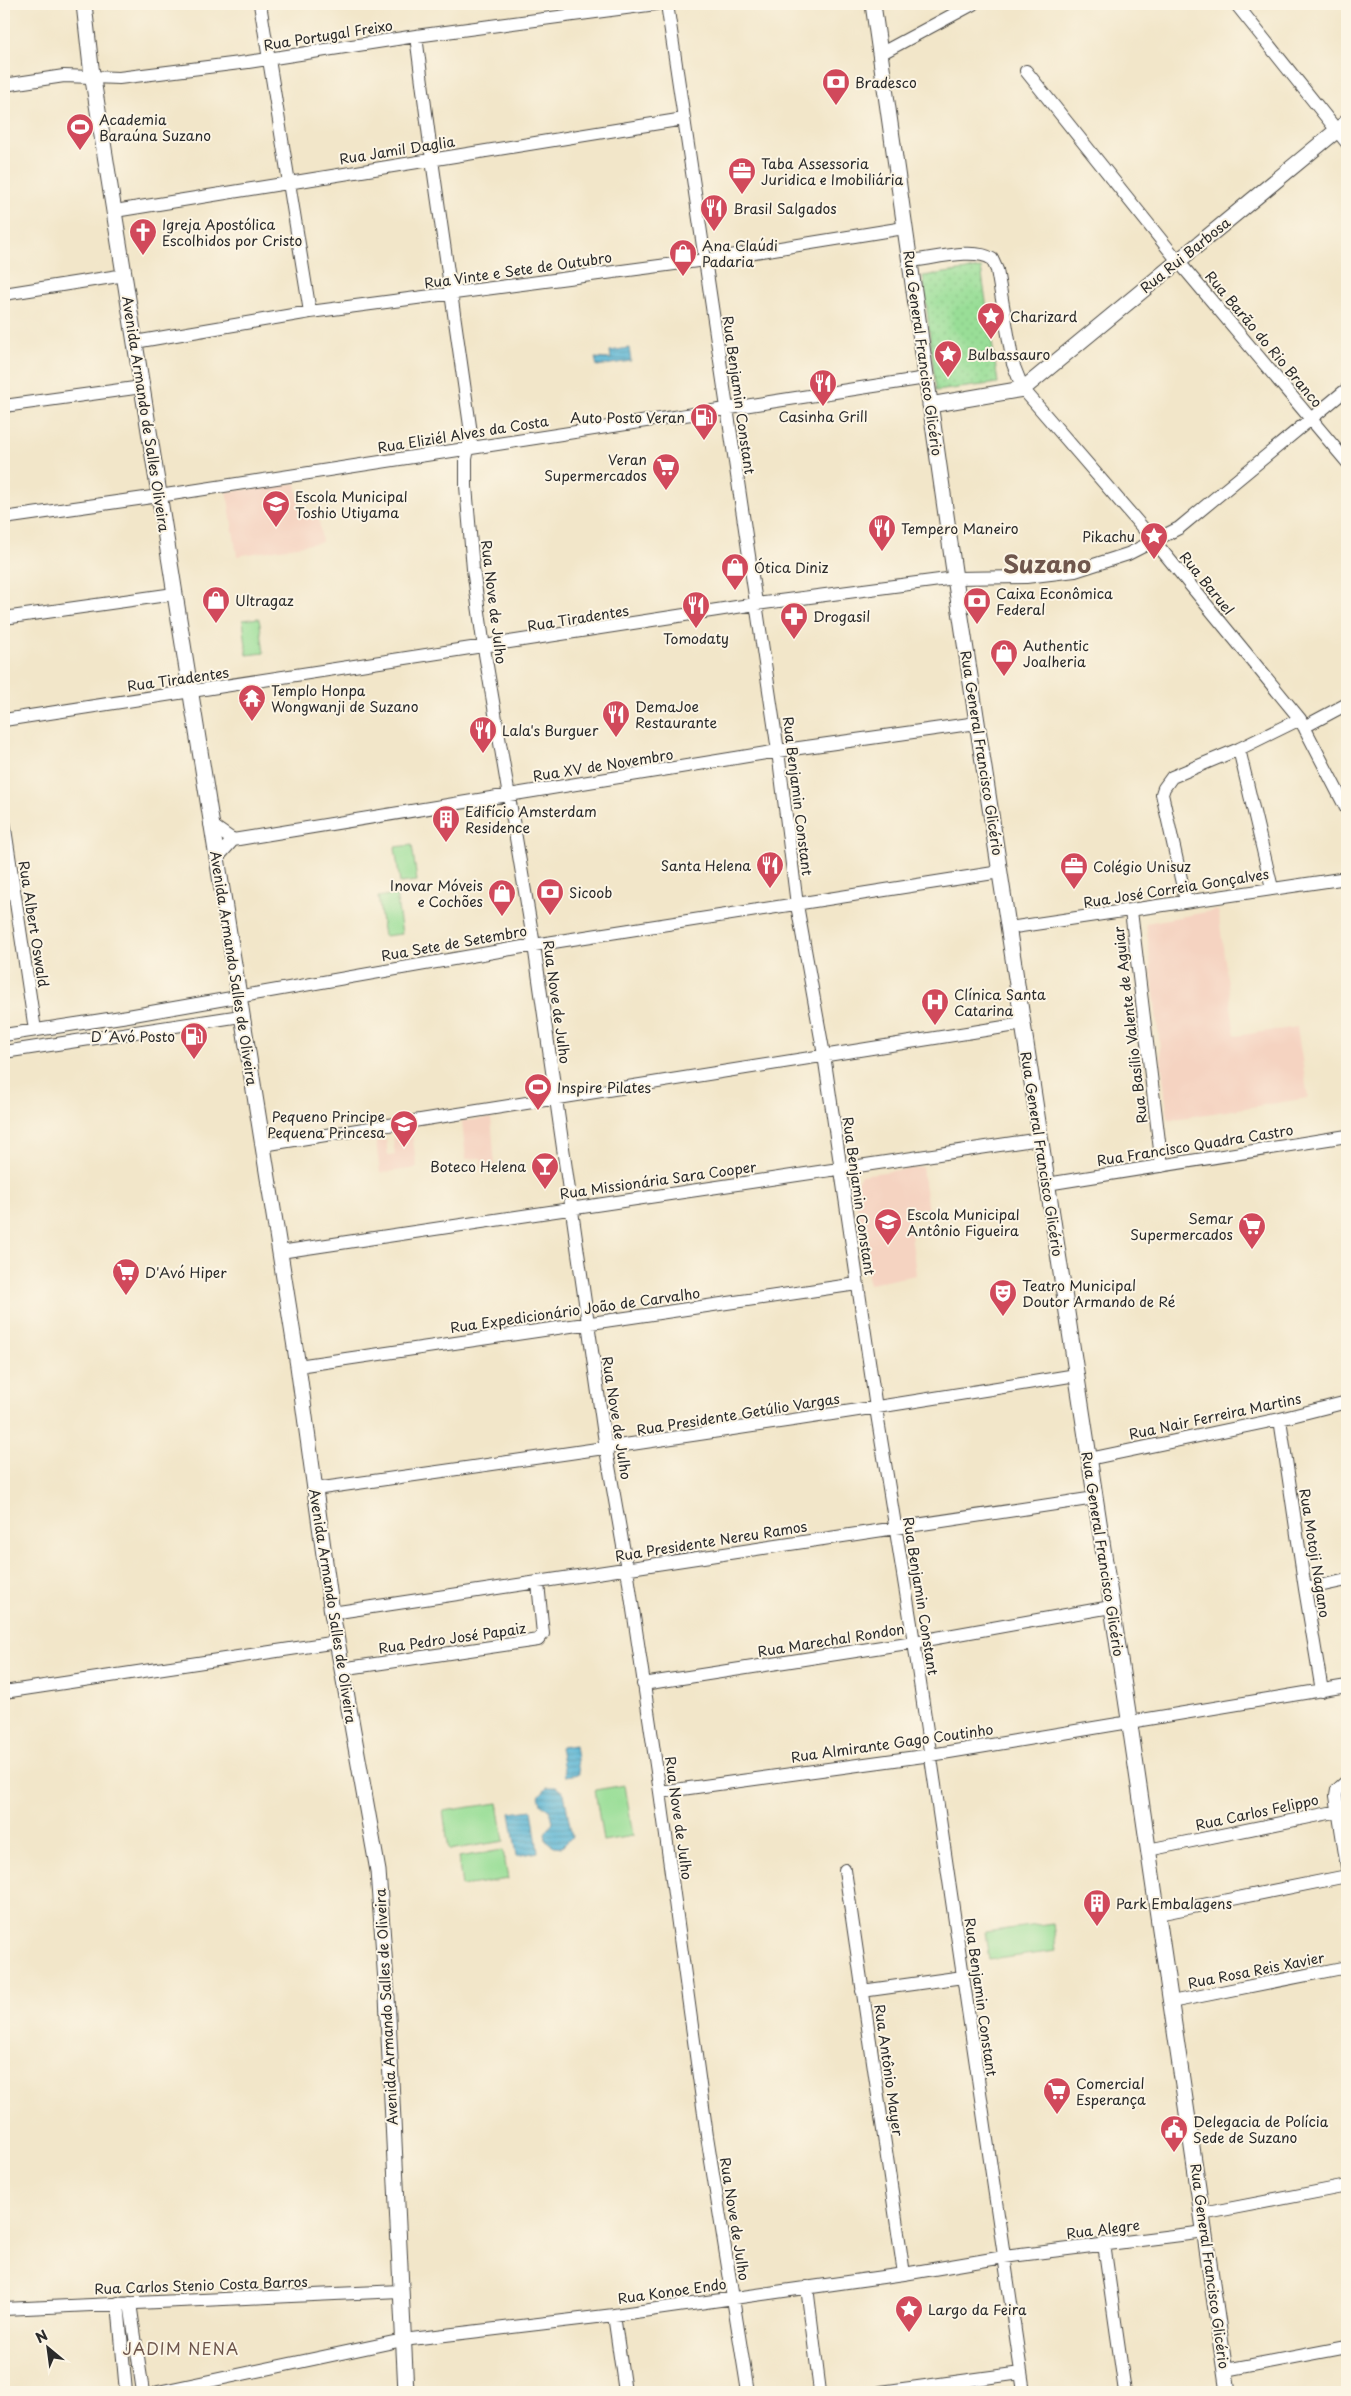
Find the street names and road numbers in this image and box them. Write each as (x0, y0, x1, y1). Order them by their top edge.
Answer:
street label: Rua Portugal Freixo (262, 14, 394, 56)
street label: Rua Jamil Daglia (338, 130, 457, 169)
street label: Rua Rui Barbosa (1135, 212, 1235, 298)
street label: Rua Vinte e Sete de Outubro (423, 246, 613, 294)
street label: Rua General Francisco Glicério (898, 249, 948, 457)
street label: Rua Barão do Rio Branco (1201, 266, 1328, 412)
street label: Avenida Armando de Salles Oliveira (117, 295, 175, 534)
street label: Rua Benjamin Constant (717, 314, 761, 476)
street label: Rua Eliziél Alves da Costa (376, 410, 550, 458)
street label: Rua Nove de Julho (476, 539, 512, 665)
street label: Rua Baruel (1175, 547, 1239, 619)
street label: Rua Tiradentes (526, 600, 630, 636)
street label: Rua General Francisco Glicério (955, 649, 1009, 857)
street label: Rua Tiradentes (126, 661, 230, 697)
street label: Rua Benjamin Constant (778, 715, 818, 877)
street label: Rua XV de Novembro (531, 743, 675, 786)
street label: Avenida Armando Salles de Oliveira (205, 849, 263, 1087)
street label: Rua Albert Oswald (14, 859, 54, 989)
street label: Rua José Correia Gonçalves (1082, 863, 1270, 913)
street label: Rua Sete de Setembro (380, 920, 529, 966)
street label: Rua Basílio Valente de Aguiar (1107, 925, 1153, 1125)
street label: Rua Nove de Julho (538, 939, 576, 1065)
street label: Rua General Francisco Glicério (1015, 1050, 1069, 1258)
street label: Rua Benjamin Constant (837, 1115, 881, 1277)
street label: Rua Francisco Quadra Castro (1095, 1119, 1295, 1171)
street label: Rua Missionária Sara Cooper (558, 1156, 758, 1204)
street label: Rua Expedicionário João de Carvalho (449, 1282, 701, 1338)
street label: Rua Nove de Julho (597, 1355, 637, 1481)
street label: Rua Nair Ferreira Martins (1127, 1387, 1303, 1445)
street label: Rua Presidente Getúlio Vargas (635, 1388, 841, 1440)
street label: Rua General Francisco Glicério (1076, 1450, 1130, 1658)
street label: Avenida Armando Salles de Oliveira (304, 1487, 362, 1725)
street label: Rua Motoji Nagano (1294, 1487, 1336, 1619)
street label: Rua Presidente Nereu Ramos (614, 1515, 808, 1567)
street label: Rua Benjamin Constant (898, 1515, 944, 1677)
street label: Rua Pedro José Papaiz (377, 1617, 527, 1659)
street label: Rua Marechal Rondon (756, 1618, 906, 1662)
street label: Rua Almirante Gago Coutinho (789, 1718, 995, 1768)
street label: Rua Nove de Julho (660, 1755, 698, 1881)
street label: Rua Carlos Felippo (1193, 1789, 1321, 1835)
street label: Avenida Armando Salles de Oliveira (369, 1887, 403, 2126)
street label: Rua Benjamin Constant (959, 1916, 1003, 2078)
street label: Rua Rosa Reis Xavier (1186, 1946, 1327, 1994)
street label: Rua Antônio Mayer (869, 2003, 909, 2138)
street label: Rua Nove de Julho (715, 2156, 755, 2282)
street label: Rua General Francisco Glicério (1185, 2162, 1235, 2370)
street label: Rua Alegre (1065, 2214, 1141, 2244)
street label: Rua Carlos Stenio Costa Barros (94, 2271, 308, 2299)
street label: Rua Konoe Endo (616, 2273, 728, 2309)

